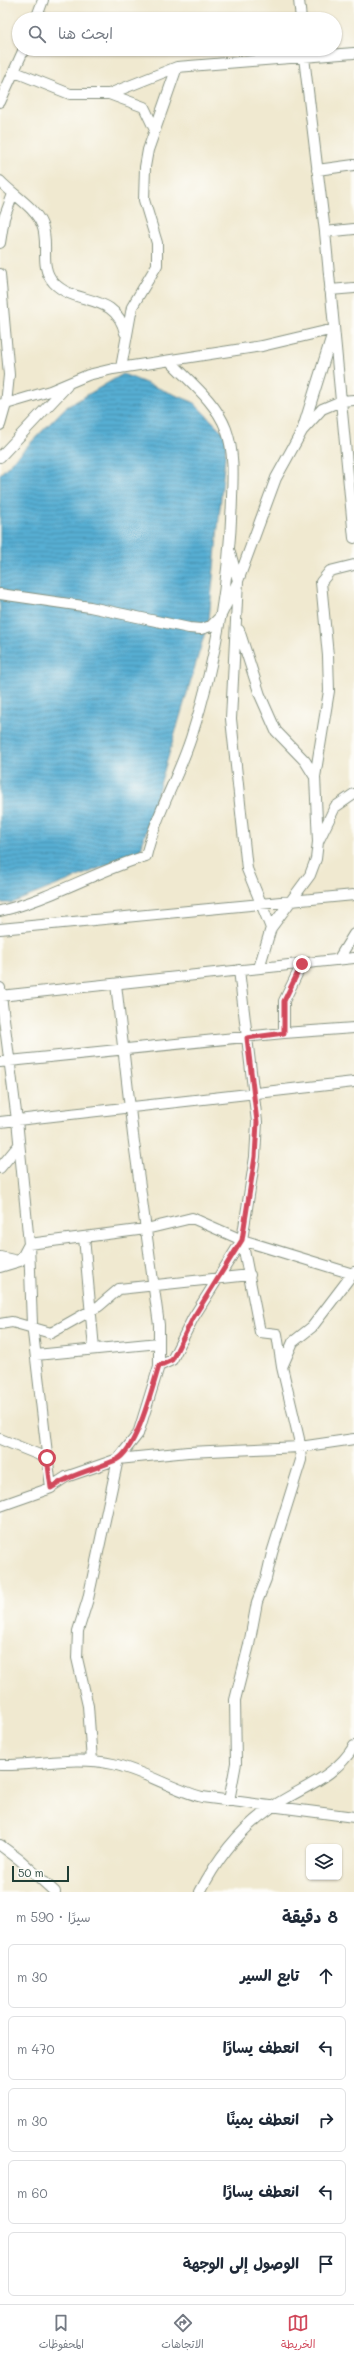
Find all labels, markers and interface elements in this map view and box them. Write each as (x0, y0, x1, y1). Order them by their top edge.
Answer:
search box (12, 12, 342, 56)
icon: search (26, 23, 48, 45)
text: ابحث هنا (58, 23, 113, 43)
route end (293, 955, 311, 973)
route start (38, 1449, 56, 1467)
map controls (306, 1844, 342, 1880)
button: layers (306, 1844, 342, 1880)
scale bar (12, 1864, 69, 1883)
text: 50 m (18, 1865, 44, 1880)
text: 8 دقيقة (282, 1905, 338, 1927)
text: سيرًا · 590 m (16, 1908, 90, 1925)
text: تابع السير (240, 1965, 299, 1985)
icon: ahead (315, 1965, 337, 1987)
text: 30 m (17, 1968, 47, 1985)
text: انعطف يسارًا (223, 2037, 299, 2057)
icon: left (315, 2037, 337, 2059)
text: 470 m (17, 2040, 54, 2057)
text: انعطف يمينًا (227, 2109, 299, 2129)
icon: right (315, 2109, 337, 2131)
text: 30 m (17, 2112, 47, 2129)
text: انعطف يسارًا (223, 2181, 299, 2201)
icon: left (315, 2181, 337, 2203)
text: 60 m (17, 2184, 47, 2201)
text: الوصول إلى الوجهة (183, 2253, 299, 2273)
icon: arrive (315, 2253, 337, 2275)
tab: المحفوظات (39, 2312, 84, 2354)
tab: الاتجاهات (161, 2312, 204, 2354)
tab: الخريطة (281, 2312, 315, 2354)

